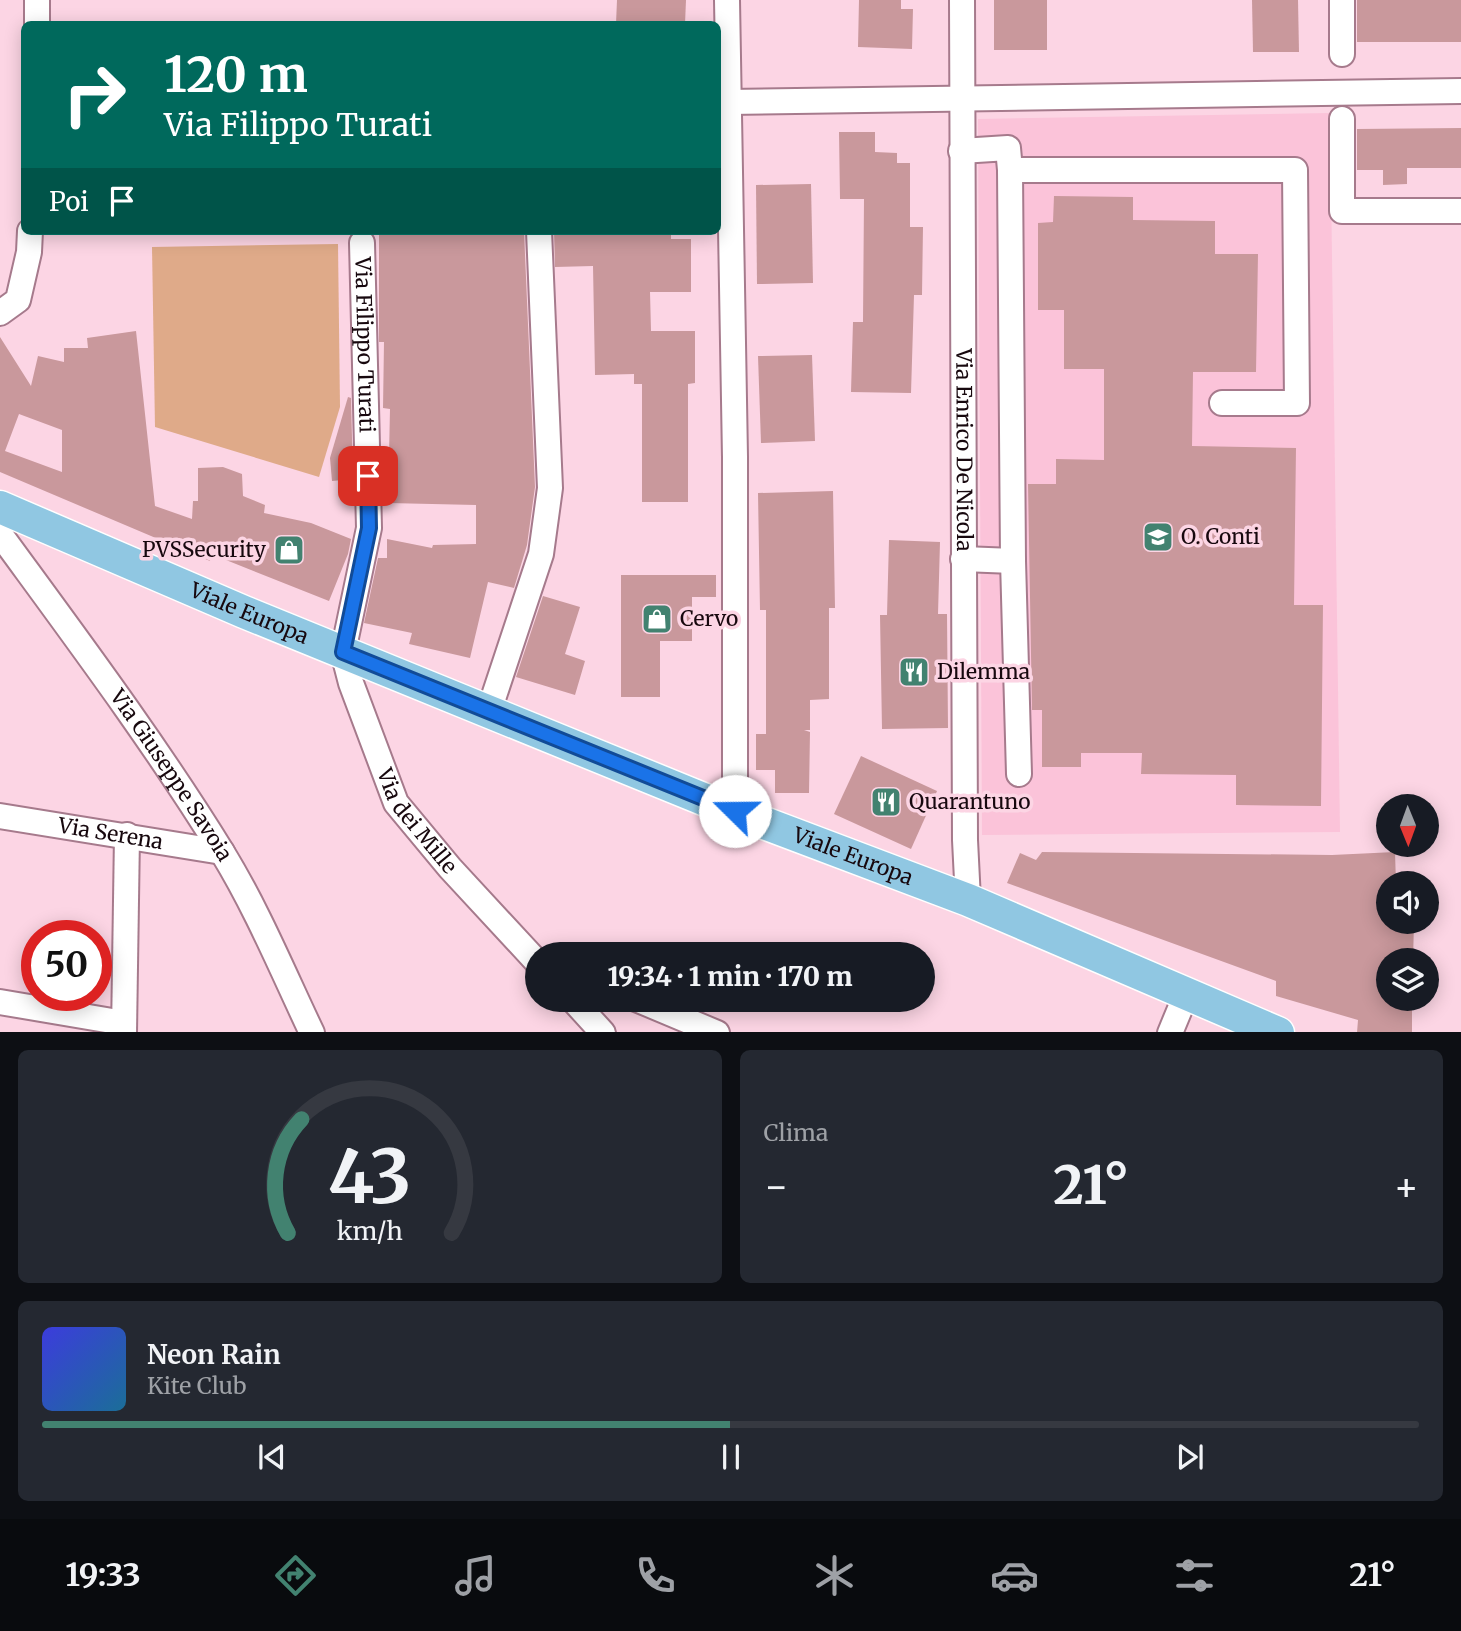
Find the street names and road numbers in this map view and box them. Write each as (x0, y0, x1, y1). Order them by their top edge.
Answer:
street label: Via Filippo Turati (349, 256, 381, 433)
street label: Via Enrico De Nicola (950, 347, 978, 552)
street label: Viale Europa (185, 576, 313, 650)
street label: Via Giuseppe Savoia (104, 683, 238, 866)
street label: Via dei Mille (371, 763, 463, 879)
street label: Via Serena (55, 811, 165, 855)
street label: Viale Europa (788, 821, 917, 891)

